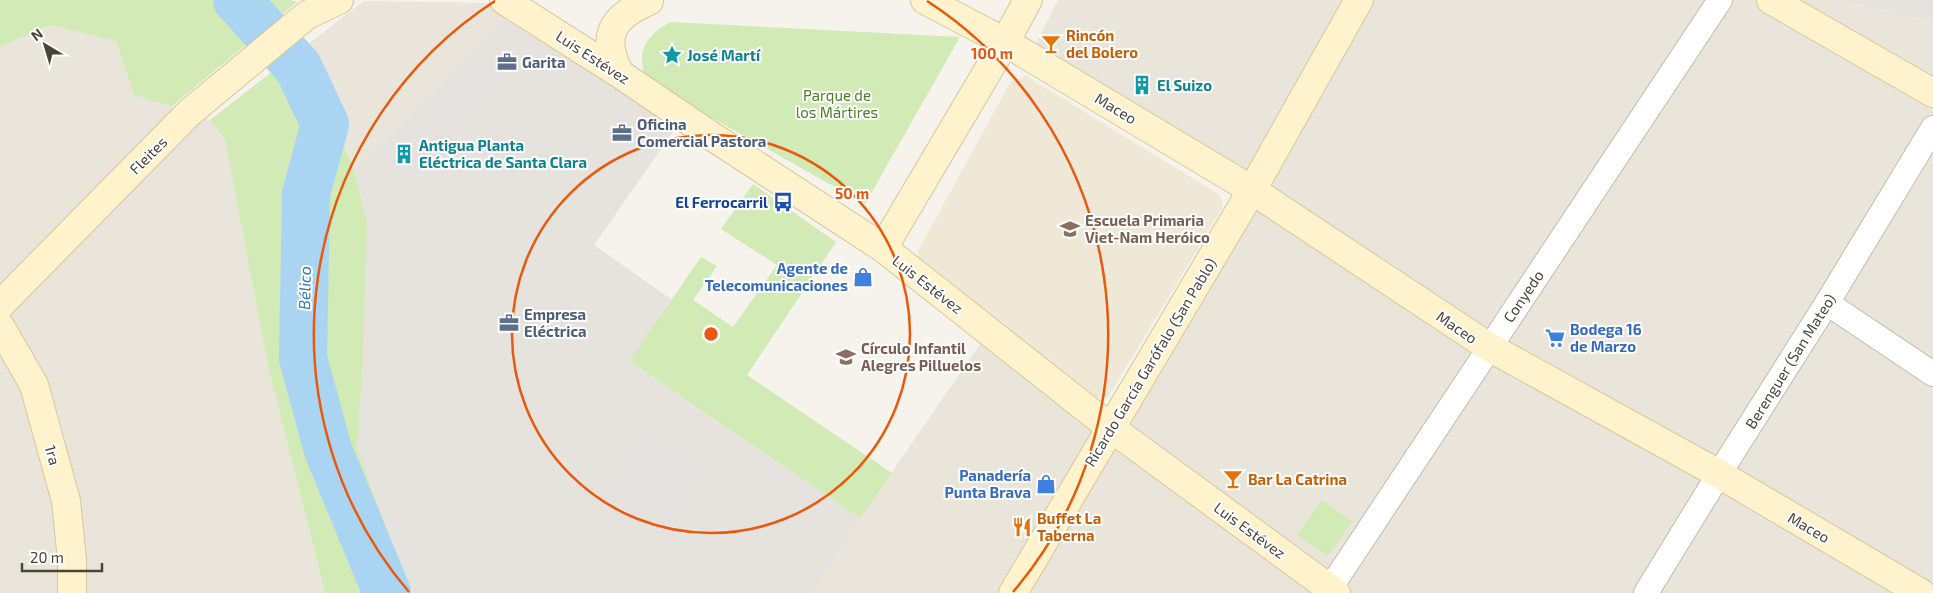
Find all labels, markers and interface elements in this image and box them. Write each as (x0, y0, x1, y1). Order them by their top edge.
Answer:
north arrow (20, 20, 70, 70)
text: N (27, 25, 46, 44)
place label: Rincón del Bolero (1066, 26, 1138, 61)
street label: Luis Estévez (553, 27, 633, 87)
bar icon: Rincón del Bolero (1040, 33, 1062, 55)
place icon: José Martí (661, 44, 683, 66)
text: 100 m (971, 44, 1013, 62)
place label: José Martí (687, 46, 761, 64)
office icon: Garita (496, 51, 518, 73)
place label: Garita (522, 53, 566, 71)
building icon: El Suizo (1131, 74, 1153, 96)
place label: El Suizo (1157, 76, 1212, 94)
park label: Parque de los Mártires (796, 86, 878, 121)
street label: Maceo (1092, 89, 1140, 127)
place label: Oficina Comercial Pastora (637, 115, 766, 150)
office icon: Oficina Comercial Pastora (611, 122, 633, 144)
street label: Fleites (125, 132, 171, 178)
place label: Antigua Planta Eléctrica de Santa Clara (419, 136, 587, 171)
building icon: Antigua Planta Eléctrica de Santa Clara (393, 143, 415, 165)
text: 50 m (835, 184, 869, 202)
bus stop icon: El Ferrocarril (772, 191, 794, 213)
place label: El Ferrocarril (675, 193, 768, 211)
place label: Escuela Primaria Viet-Nam Heróico (1085, 211, 1210, 246)
school or university icon: Escuela Primaria Viet-Nam Heróico (1059, 218, 1081, 240)
street label: Luis Estévez (889, 251, 967, 317)
street label: Ricardo García Garófalo (San Pablo) (1080, 254, 1220, 470)
place label: Agente de Telecomunicaciones (705, 259, 848, 294)
water label: Bélico (294, 266, 314, 310)
shop icon: Agente de Telecomunicaciones (852, 266, 874, 288)
street label: Conyedo (1499, 267, 1547, 325)
street label: Berenguer (San Mateo) (1741, 290, 1839, 432)
place label: Empresa Eléctrica (524, 305, 587, 340)
street label: Maceo (1433, 307, 1481, 347)
office icon: Empresa Eléctrica (498, 312, 520, 334)
place label: Bodega 16 de Marzo (1570, 320, 1642, 355)
centre of rings (702, 325, 720, 343)
supermarket icon: Bodega 16 de Marzo (1544, 327, 1566, 349)
place label: Círculo Infantil Alegres Pilluelos (861, 339, 981, 374)
school or university icon: Círculo Infantil Alegres Pilluelos (835, 346, 857, 368)
street label: 1ra (42, 443, 64, 467)
place label: Panadería Punta Brava (945, 466, 1031, 501)
bar icon: Bar La Catrina (1222, 468, 1244, 490)
place label: Bar La Catrina (1248, 470, 1347, 488)
shop icon: Panadería Punta Brava (1035, 473, 1057, 495)
street label: Luis Estévez (1211, 498, 1289, 562)
street label: Maceo (1785, 508, 1833, 546)
place label: Buffet La Taberna (1037, 509, 1101, 544)
restaurant icon: Buffet La Taberna (1011, 516, 1033, 538)
scale bar (22, 540, 102, 572)
text: 20 m (30, 548, 64, 566)

